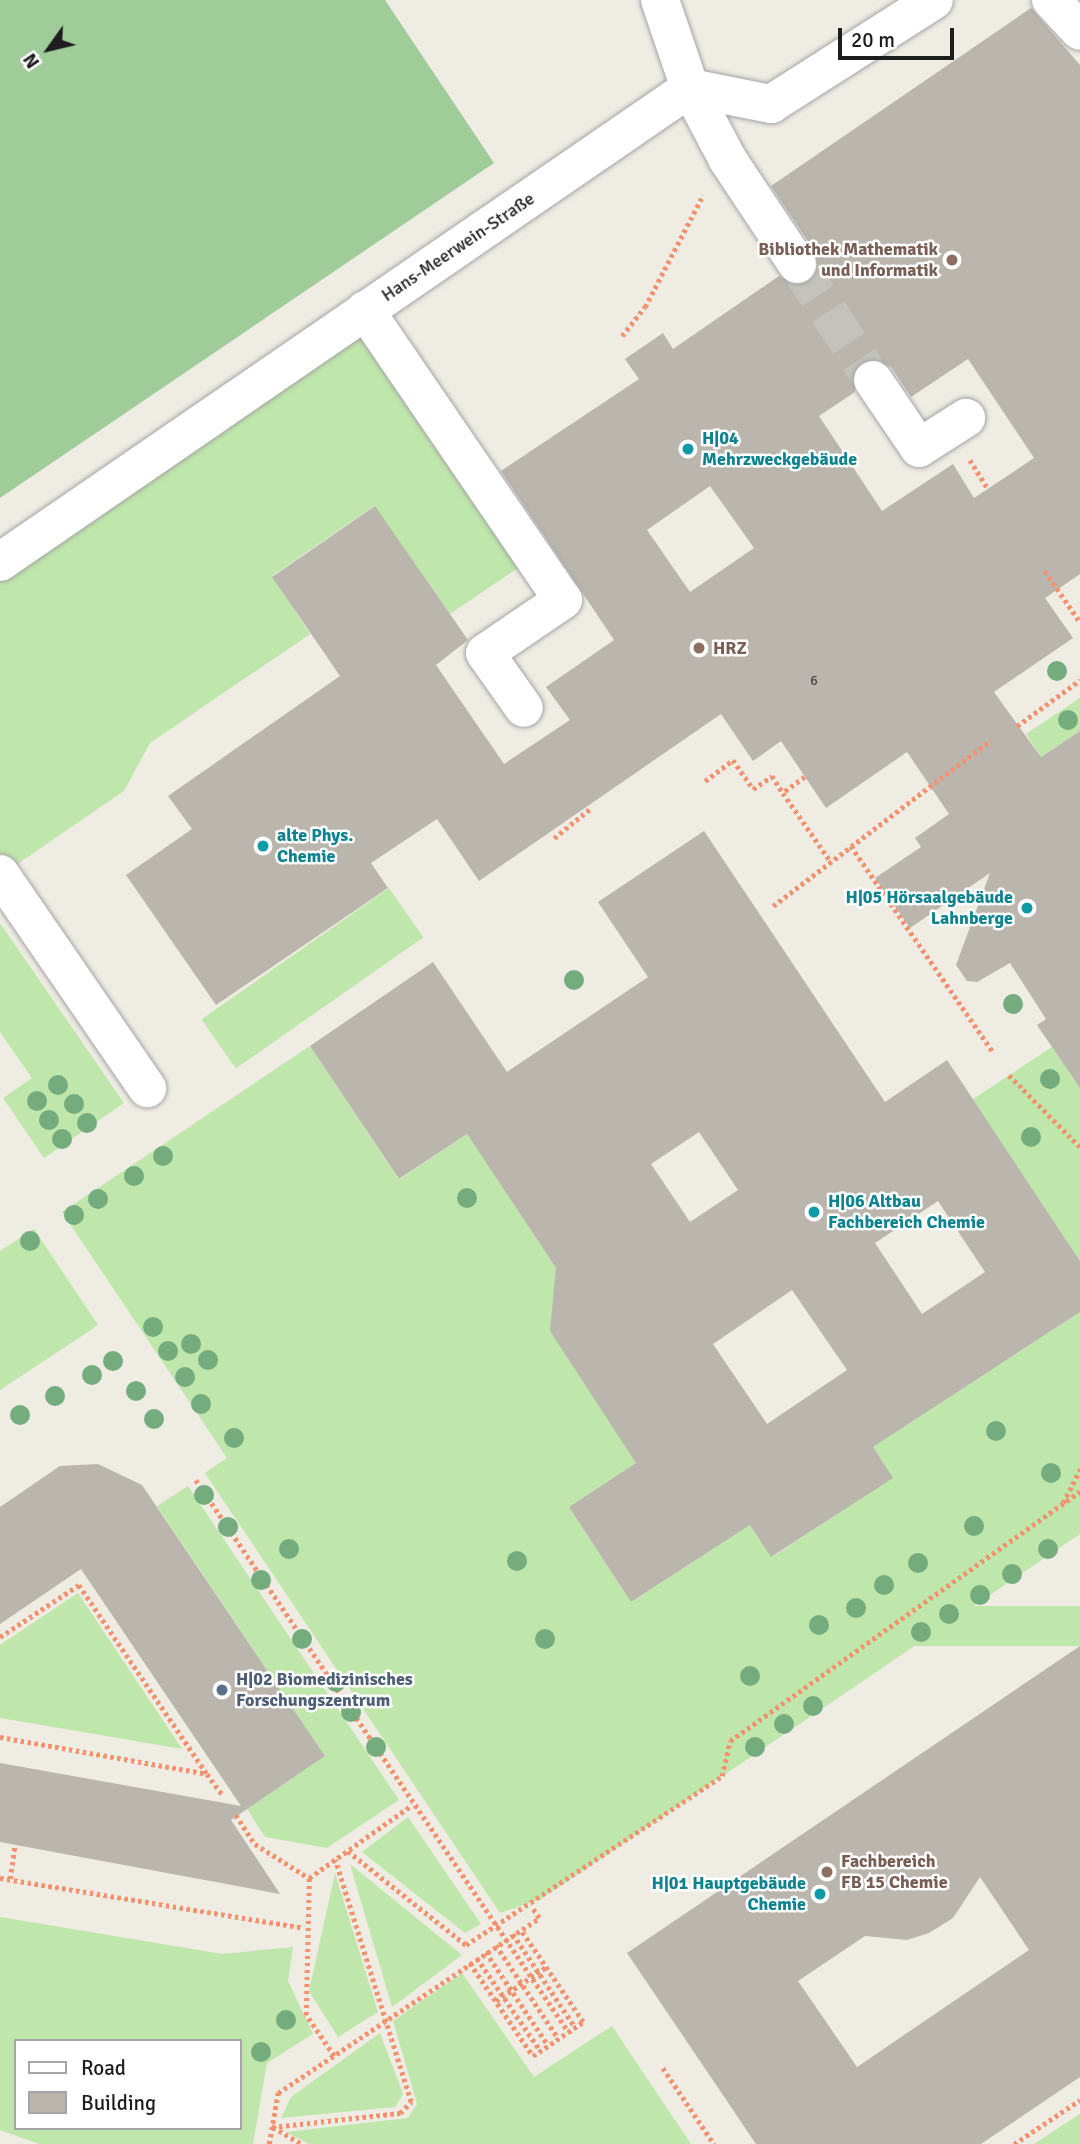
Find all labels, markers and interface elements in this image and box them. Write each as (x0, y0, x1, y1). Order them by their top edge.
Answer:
north arrow (14, 14, 84, 84)
scale bar (842, 14, 958, 58)
text: 20 m (851, 27, 895, 53)
text: N (18, 49, 45, 73)
street label: Hans-Meerwein-Straße (377, 188, 539, 306)
place label: Bibliothek Mathematik und Informatik (758, 239, 938, 282)
marker: Bibliothek Mathematik und Informatik (944, 252, 960, 268)
place label: H|04 Mehrzweckgebäude (702, 428, 857, 471)
marker: H|04 Mehrzweckgebäude (680, 441, 696, 457)
place label: HRZ (713, 637, 747, 659)
marker: HRZ (691, 640, 707, 656)
house number: 6 (810, 673, 818, 689)
place label: alte Phys. Chemie (277, 825, 353, 868)
marker: alte Phys. Chemie (255, 838, 271, 854)
place label: H|05 Hörsaalgebäude Lahnberge (846, 887, 1013, 930)
marker: H|05 Hörsaalgebäude Lahnberge (1019, 900, 1035, 916)
place label: H|06 Altbau Fachbereich Chemie (828, 1191, 985, 1234)
marker: H|06 Altbau Fachbereich Chemie (806, 1204, 822, 1220)
place label: H|02 Biomedizinisches Forschungszentrum (236, 1669, 413, 1712)
marker: H|02 Biomedizinisches Forschungszentrum (214, 1682, 230, 1698)
place label: Fachbereich FB 15 Chemie (841, 1851, 948, 1894)
marker: Fachbereich FB 15 Chemie (819, 1864, 835, 1880)
place label: H|01 Hauptgebäude Chemie (652, 1873, 806, 1916)
marker: H|01 Hauptgebäude Chemie (812, 1886, 828, 1902)
legend (14, 2039, 242, 2130)
text: Road (81, 2055, 126, 2081)
text: Building (81, 2090, 156, 2116)

